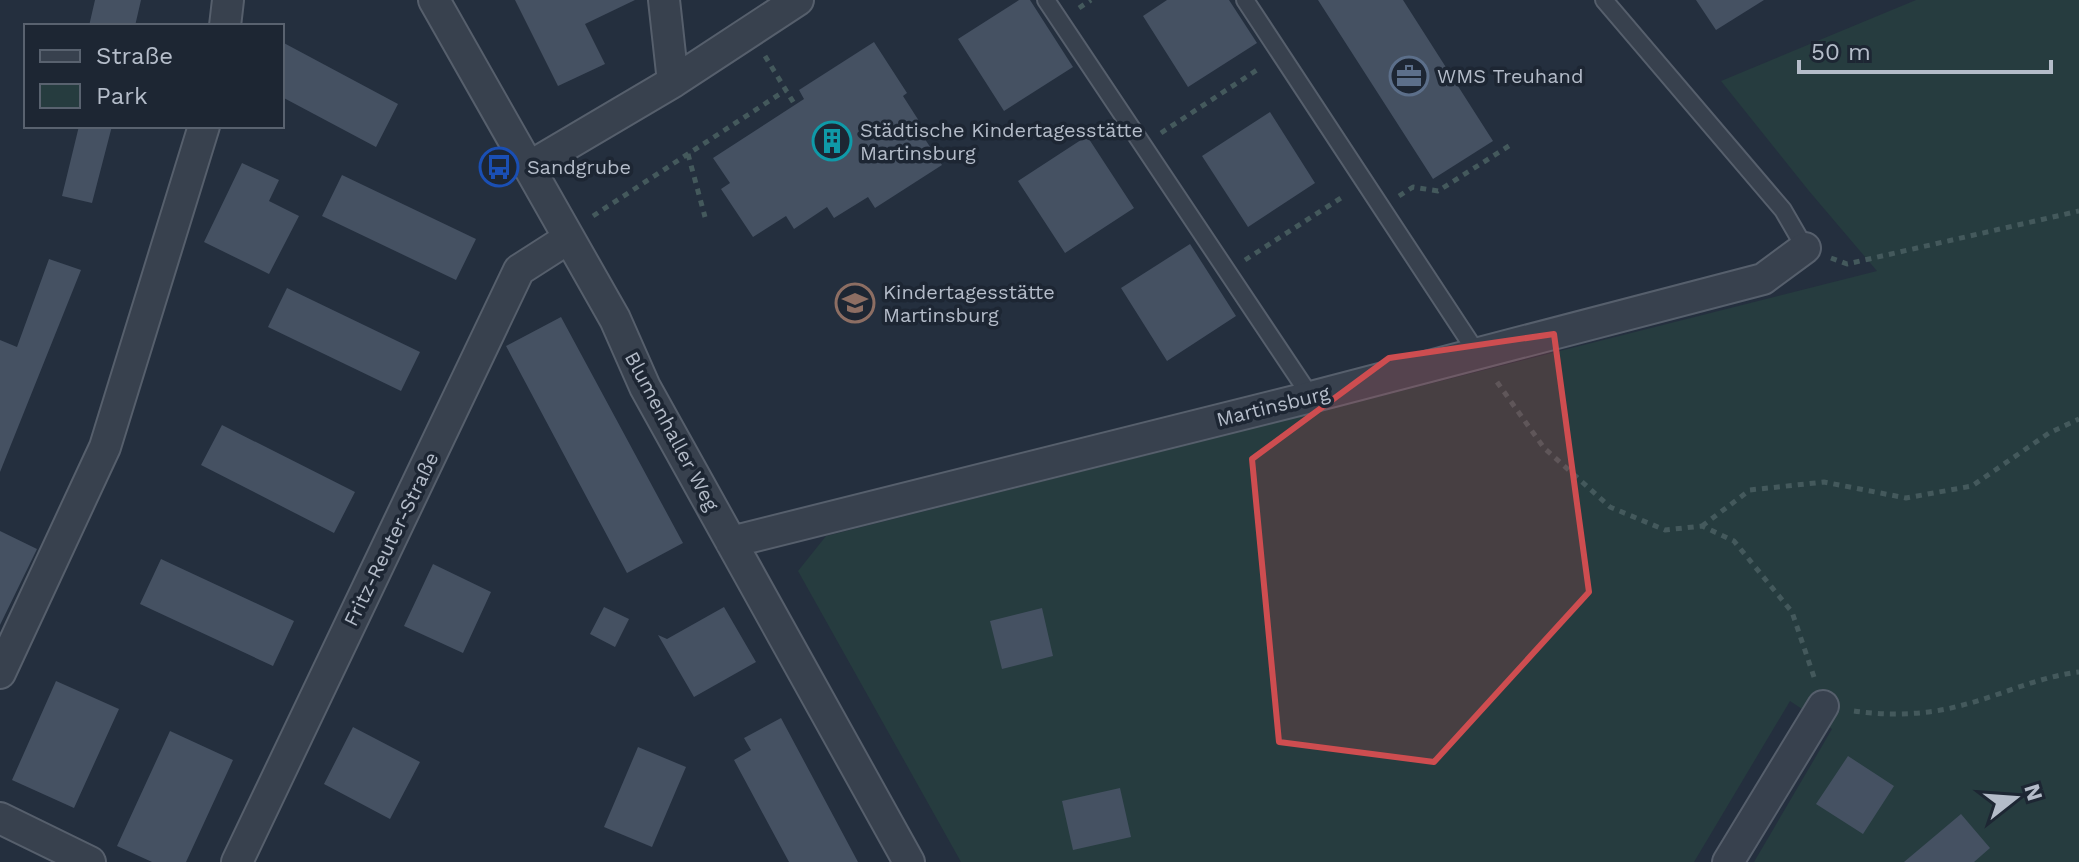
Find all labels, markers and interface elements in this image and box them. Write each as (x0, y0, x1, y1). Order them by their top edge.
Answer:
legend (24, 24, 284, 128)
scale bar (1799, 24, 2051, 74)
text: 50 m (1811, 38, 1871, 66)
text: Straße (96, 42, 173, 70)
office icon: WMS Treuhand (1388, 55, 1430, 97)
place label: WMS Treuhand (1437, 64, 1583, 88)
text: Park (96, 82, 148, 110)
place label: Städtische Kindertagesstätte Martinsburg (860, 118, 1143, 165)
building icon: Städtische Kindertagesstätte Martinsburg (811, 120, 853, 162)
bus stop icon: Sandgrube (478, 146, 520, 188)
place label: Sandgrube (527, 155, 631, 179)
place label: Kindertagesstätte Martinsburg (883, 280, 1055, 327)
school or university icon: Kindertagesstätte Martinsburg (834, 282, 876, 324)
street label: Blumenhaller Weg (620, 347, 724, 515)
street label: Martinsburg (1214, 380, 1332, 432)
street label: Fritz-Reuter-Straße (338, 448, 444, 630)
north arrow (1975, 758, 2055, 838)
text: N (2019, 781, 2048, 804)

